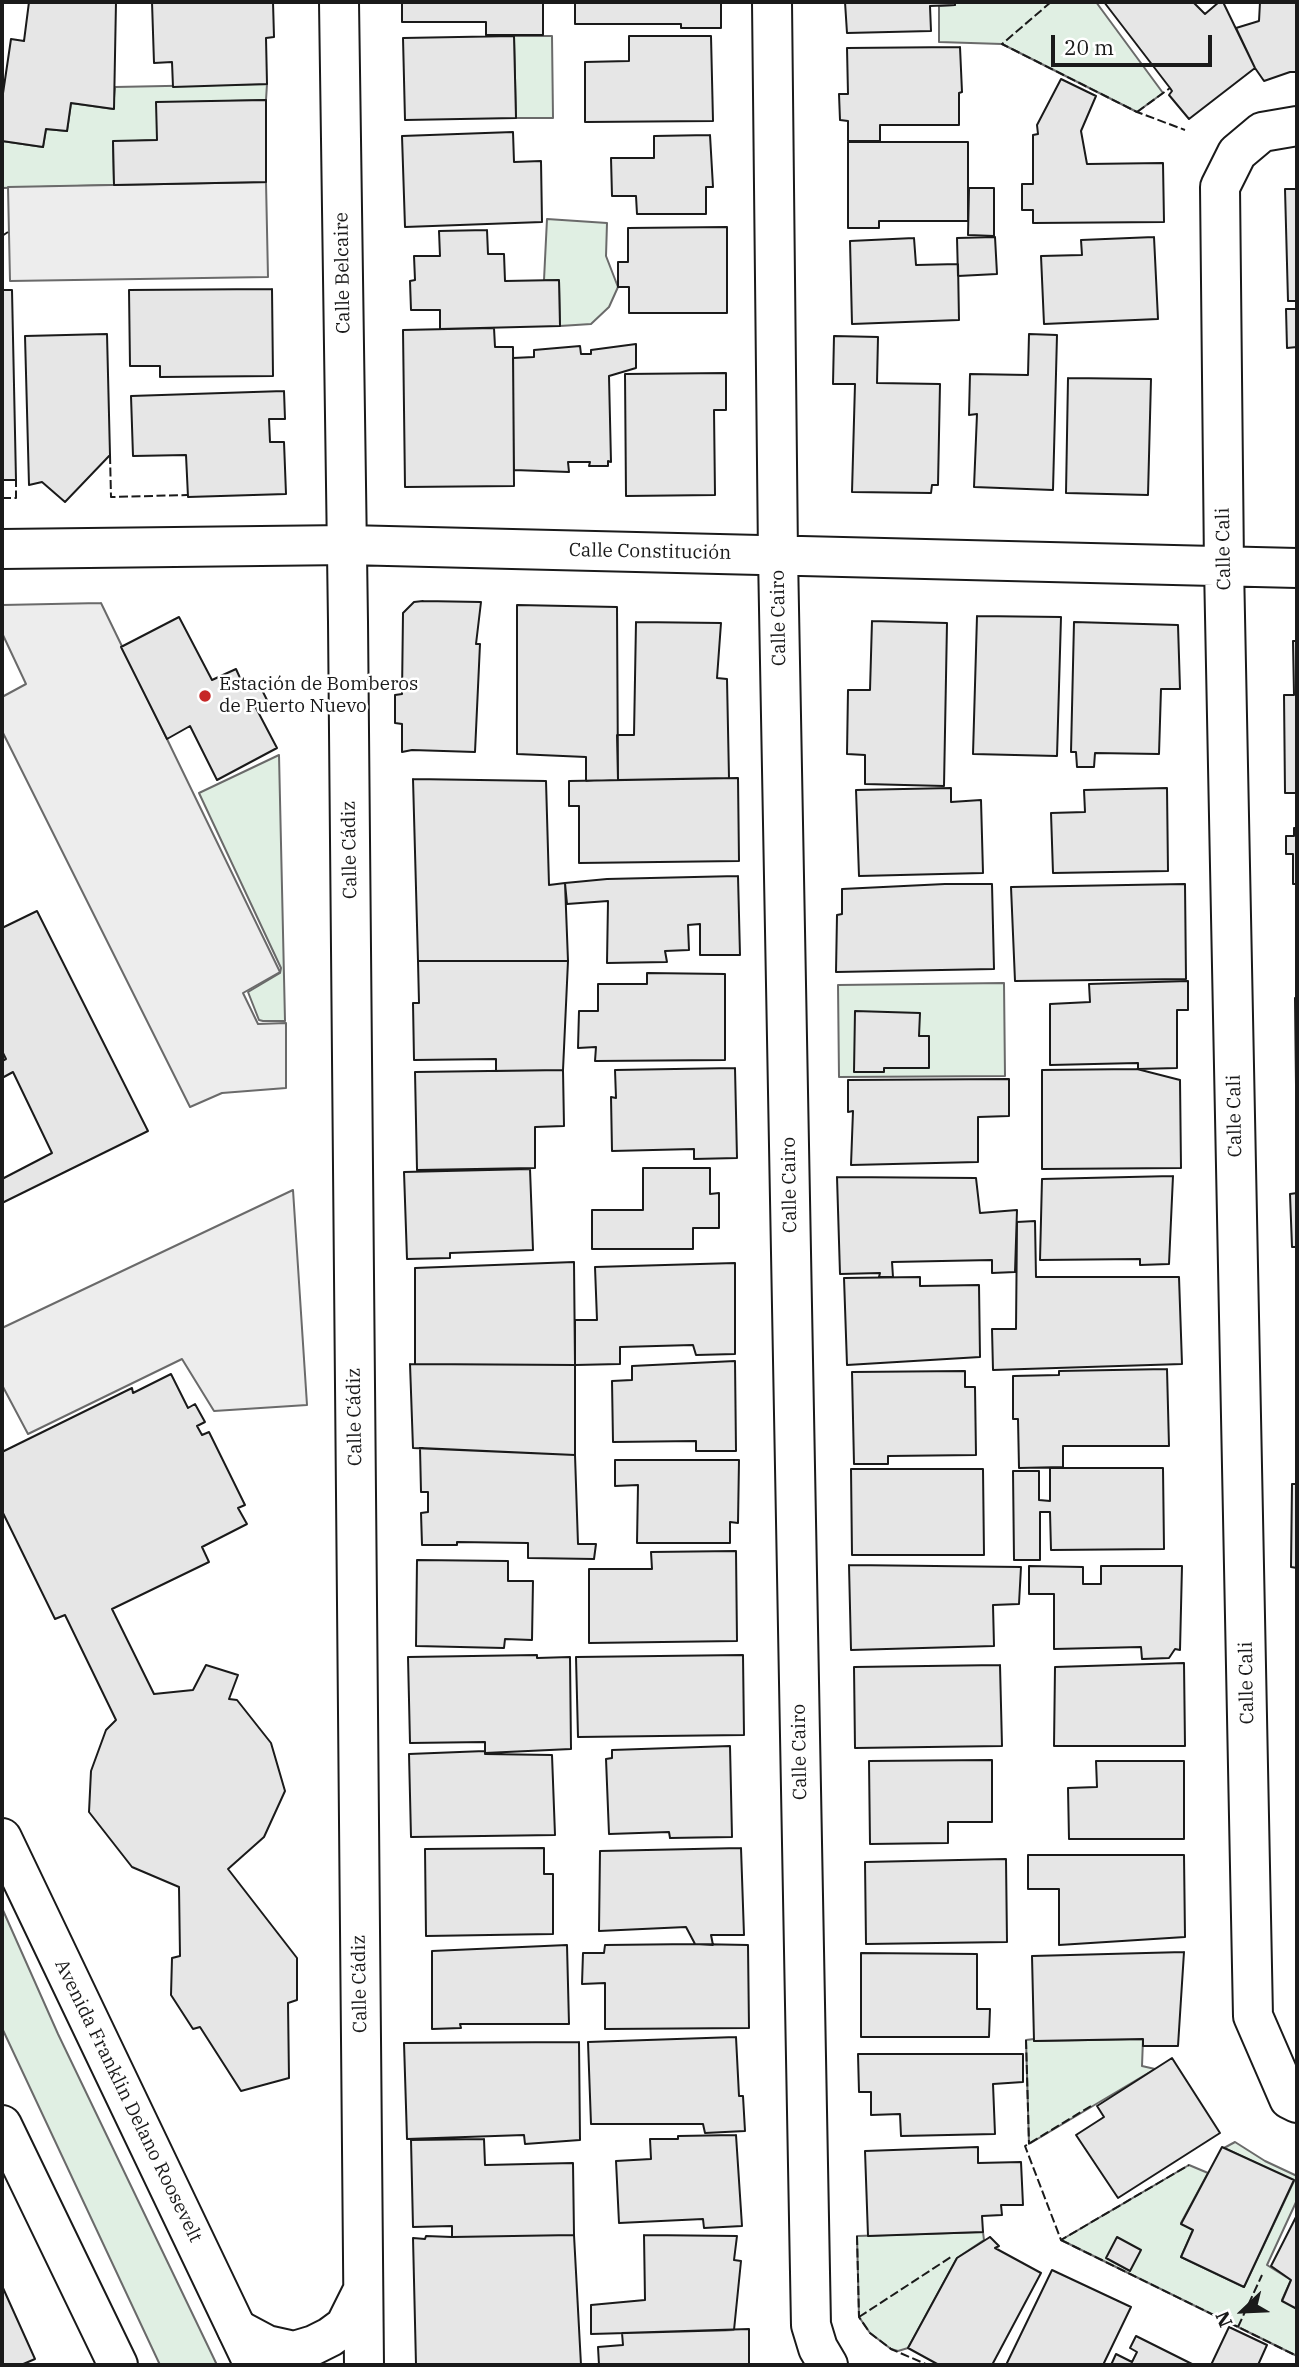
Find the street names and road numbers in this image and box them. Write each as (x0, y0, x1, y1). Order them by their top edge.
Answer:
street label: Calle Belcaire (331, 212, 355, 334)
street label: Calle Cali (1212, 507, 1236, 591)
street label: Calle Constitución (569, 539, 731, 565)
street label: Calle Cairo (767, 570, 791, 666)
street label: Calle Cádiz (338, 801, 362, 899)
street label: Calle Cali (1223, 1074, 1247, 1158)
street label: Calle Cairo (778, 1137, 802, 1233)
street label: Calle Cádiz (343, 1368, 367, 1466)
street label: Calle Cali (1235, 1641, 1259, 1725)
street label: Calle Cairo (788, 1704, 812, 1800)
street label: Calle Cádiz (348, 1935, 372, 2033)
street label: Avenida Franklin Delano Roosevelt (49, 1956, 207, 2246)

